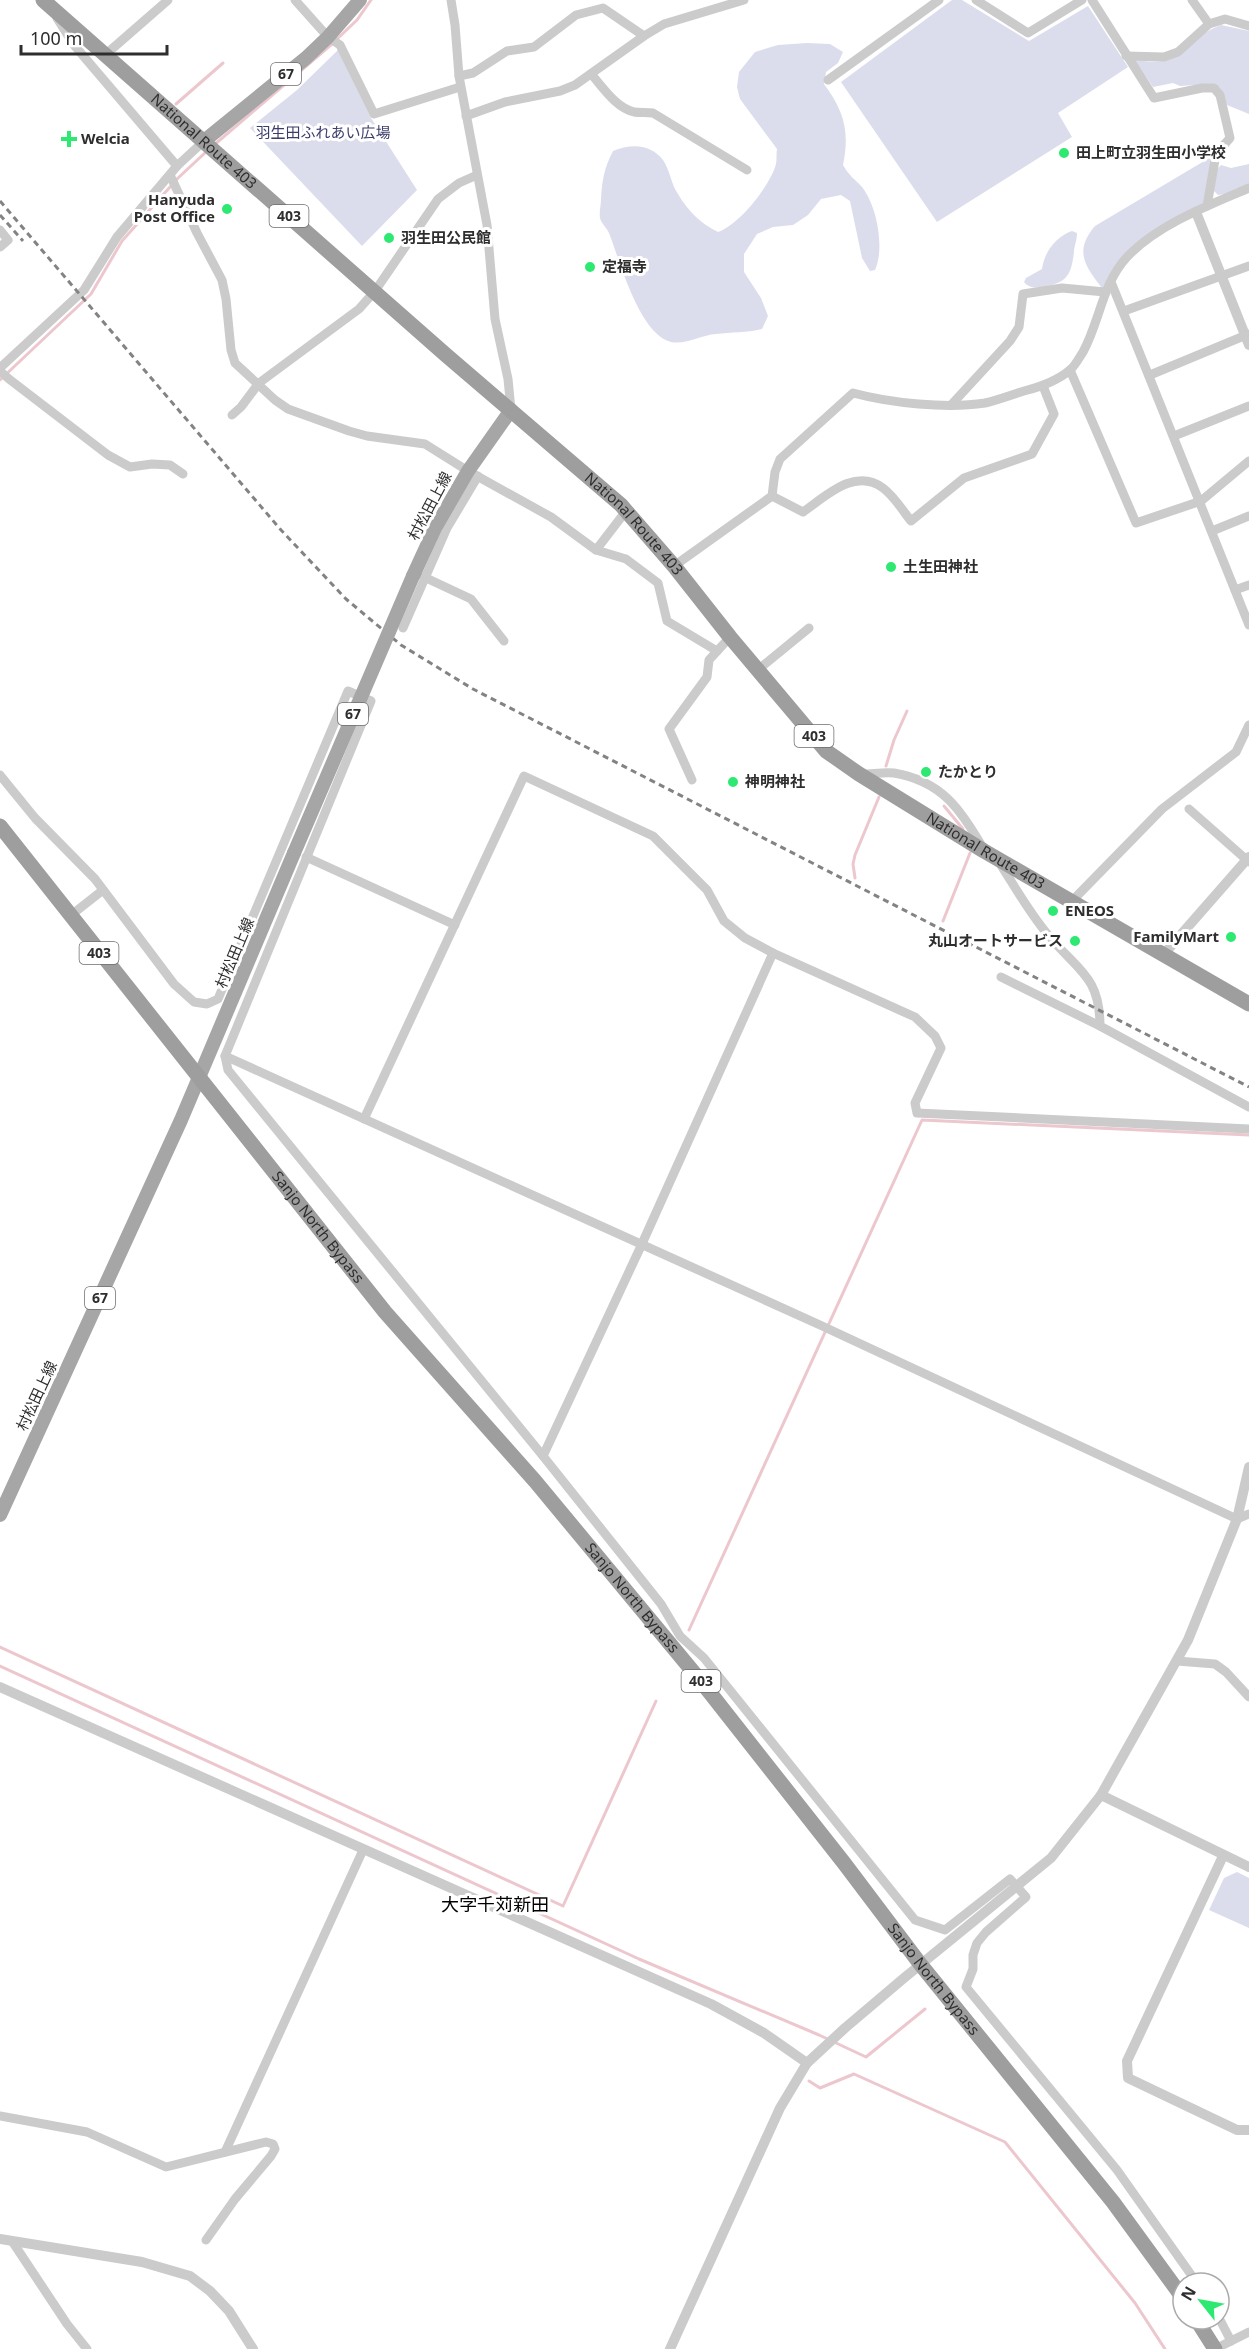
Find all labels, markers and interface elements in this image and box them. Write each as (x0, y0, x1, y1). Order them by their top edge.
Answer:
scale bar (21, 18, 166, 56)
text: 100 m (30, 26, 82, 50)
road number: 67 (271, 63, 301, 85)
street label: National Route 403 (147, 89, 261, 193)
park label: 羽生田ふれあい広場 (255, 122, 391, 142)
place label: Welcia (81, 128, 130, 148)
marker: Welcia (62, 132, 76, 146)
place label: 田上町立羽生田小学校 (1076, 142, 1226, 162)
marker: 田上町立羽生田小学校 (1057, 146, 1071, 160)
place label: Hanyuda Post Office (134, 189, 215, 226)
marker: Hanyuda Post Office (220, 202, 234, 216)
road number: 403 (270, 205, 308, 227)
place label: 羽生田公民館 (401, 227, 491, 247)
marker: 羽生田公民館 (382, 231, 396, 245)
place label: 定福寺 (602, 256, 647, 276)
marker: 定福寺 (583, 260, 597, 274)
street label: National Route 403 (581, 467, 688, 579)
street label: 村松田上線 (403, 468, 456, 543)
place label: 土生田神社 (903, 556, 978, 576)
marker: 土生田神社 (884, 560, 898, 574)
road number: 67 (338, 703, 368, 725)
road number: 403 (794, 725, 834, 747)
place label: たかとり (938, 761, 998, 781)
marker: たかとり (919, 765, 933, 779)
place label: 神明神社 (744, 771, 805, 791)
marker: 神明神社 (726, 775, 740, 789)
street label: National Route 403 (923, 807, 1049, 893)
place label: ENEOS (1065, 900, 1114, 920)
marker: ENEOS (1046, 904, 1060, 918)
street label: 村松田上線 (210, 914, 258, 991)
place label: FamilyMart (1133, 926, 1219, 946)
place label: 丸山オートサービス (928, 930, 1063, 950)
marker: FamilyMart (1224, 930, 1238, 944)
marker: 丸山オートサービス (1068, 934, 1082, 948)
road number: 403 (80, 942, 118, 964)
street label: Sanjo North Bypass (268, 1167, 369, 1287)
road number: 67 (85, 1287, 115, 1309)
street label: 村松田上線 (11, 1357, 61, 1434)
street label: Sanjo North Bypass (581, 1538, 684, 1657)
road number: 403 (682, 1670, 720, 1692)
district label: 大字千苅新田 (441, 1892, 549, 1916)
street label: Sanjo North Bypass (884, 1919, 985, 2039)
north arrow (1171, 2271, 1231, 2331)
text: N (1175, 2282, 1201, 2305)

